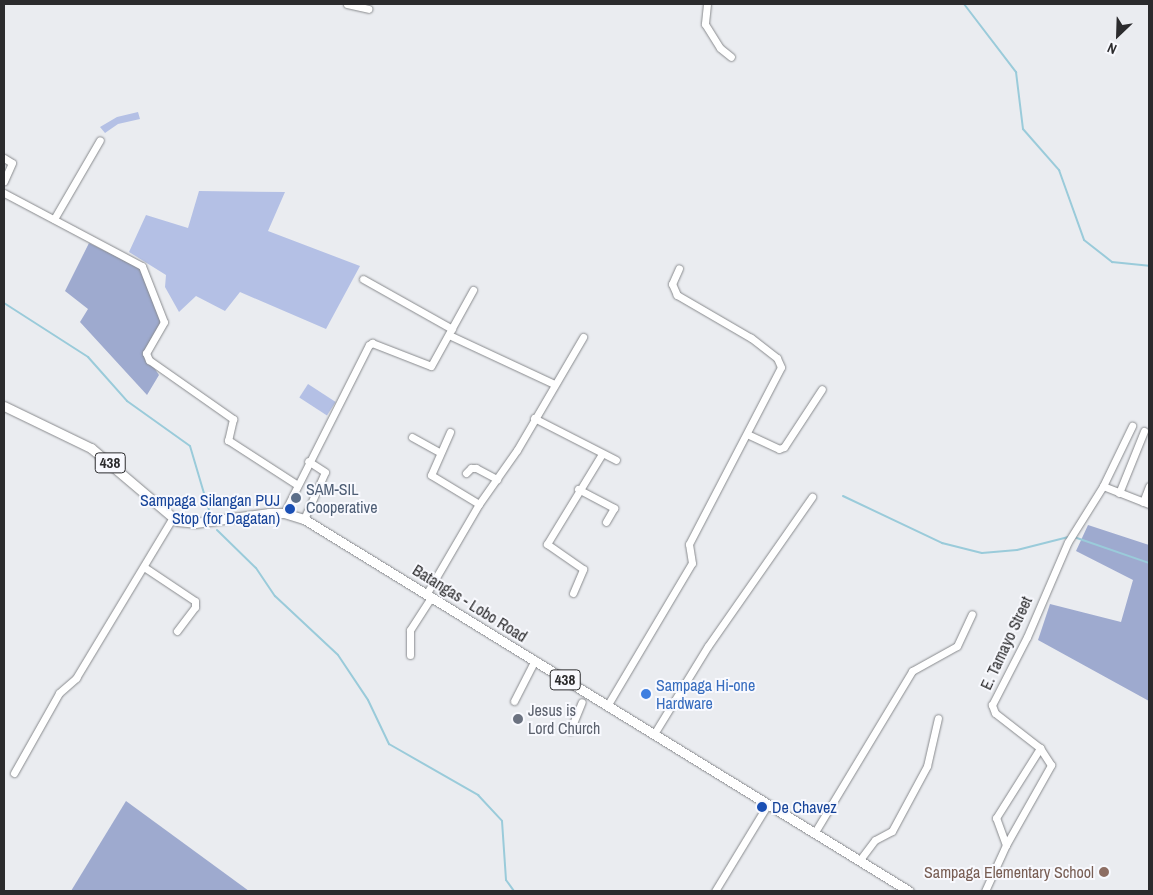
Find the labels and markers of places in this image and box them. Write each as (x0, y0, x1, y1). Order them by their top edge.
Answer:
place label: SAM-SIL Cooperative (306, 479, 377, 517)
place label: Sampaga Silangan PUJ Stop (for Dagatan) (140, 490, 280, 528)
marker: SAM-SIL Cooperative (290, 492, 302, 504)
marker: Sampaga Silangan PUJ Stop (for Dagatan) (284, 503, 296, 515)
place label: Sampaga Hi-one Hardware (656, 675, 755, 713)
marker: Sampaga Hi-one Hardware (640, 688, 652, 700)
place label: Jesus is Lord Church (528, 700, 600, 738)
marker: Jesus is Lord Church (512, 713, 524, 725)
place label: De Chavez (772, 797, 837, 817)
marker: De Chavez (756, 801, 768, 813)
place label: Sampaga Elementary School (924, 862, 1094, 882)
marker: Sampaga Elementary School (1098, 866, 1110, 878)

